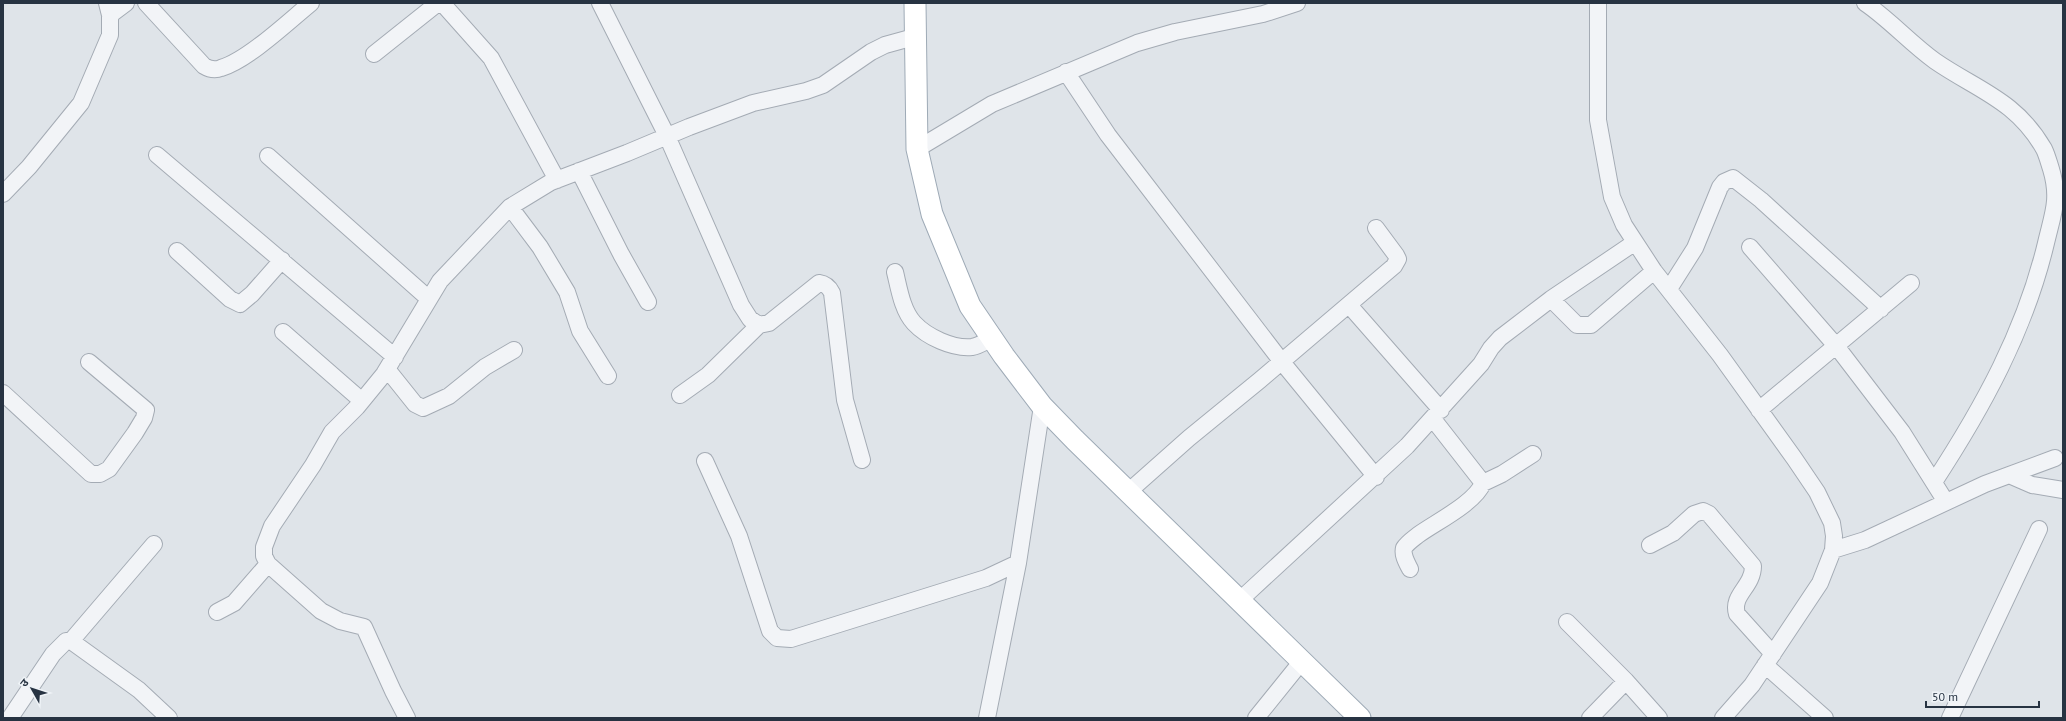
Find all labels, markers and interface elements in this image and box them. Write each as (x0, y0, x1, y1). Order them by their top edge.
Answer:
north arrow (12, 669, 52, 709)
text: उ (17, 675, 32, 690)
scale bar (1926, 683, 2039, 709)
text: 50 m (1932, 689, 1958, 704)

